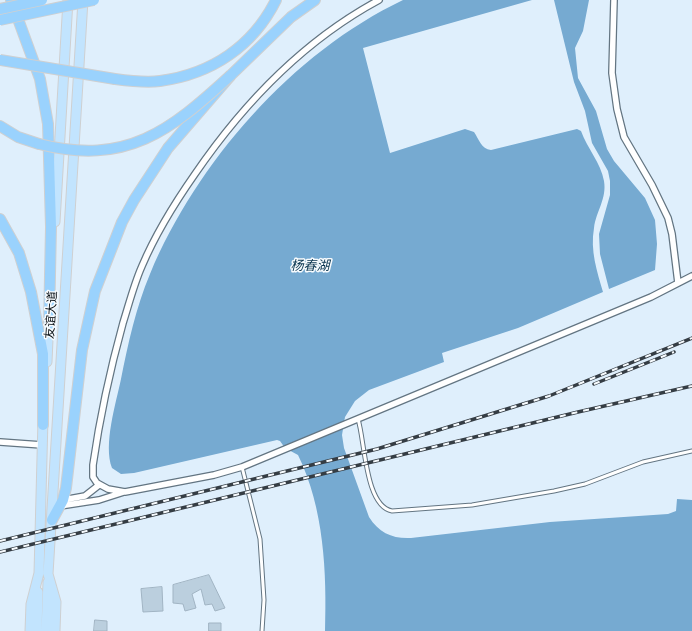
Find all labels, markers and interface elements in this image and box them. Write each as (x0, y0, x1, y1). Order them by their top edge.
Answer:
water label: 杨春湖 (291, 258, 329, 274)
street label: 友谊大道 (42, 291, 60, 339)

